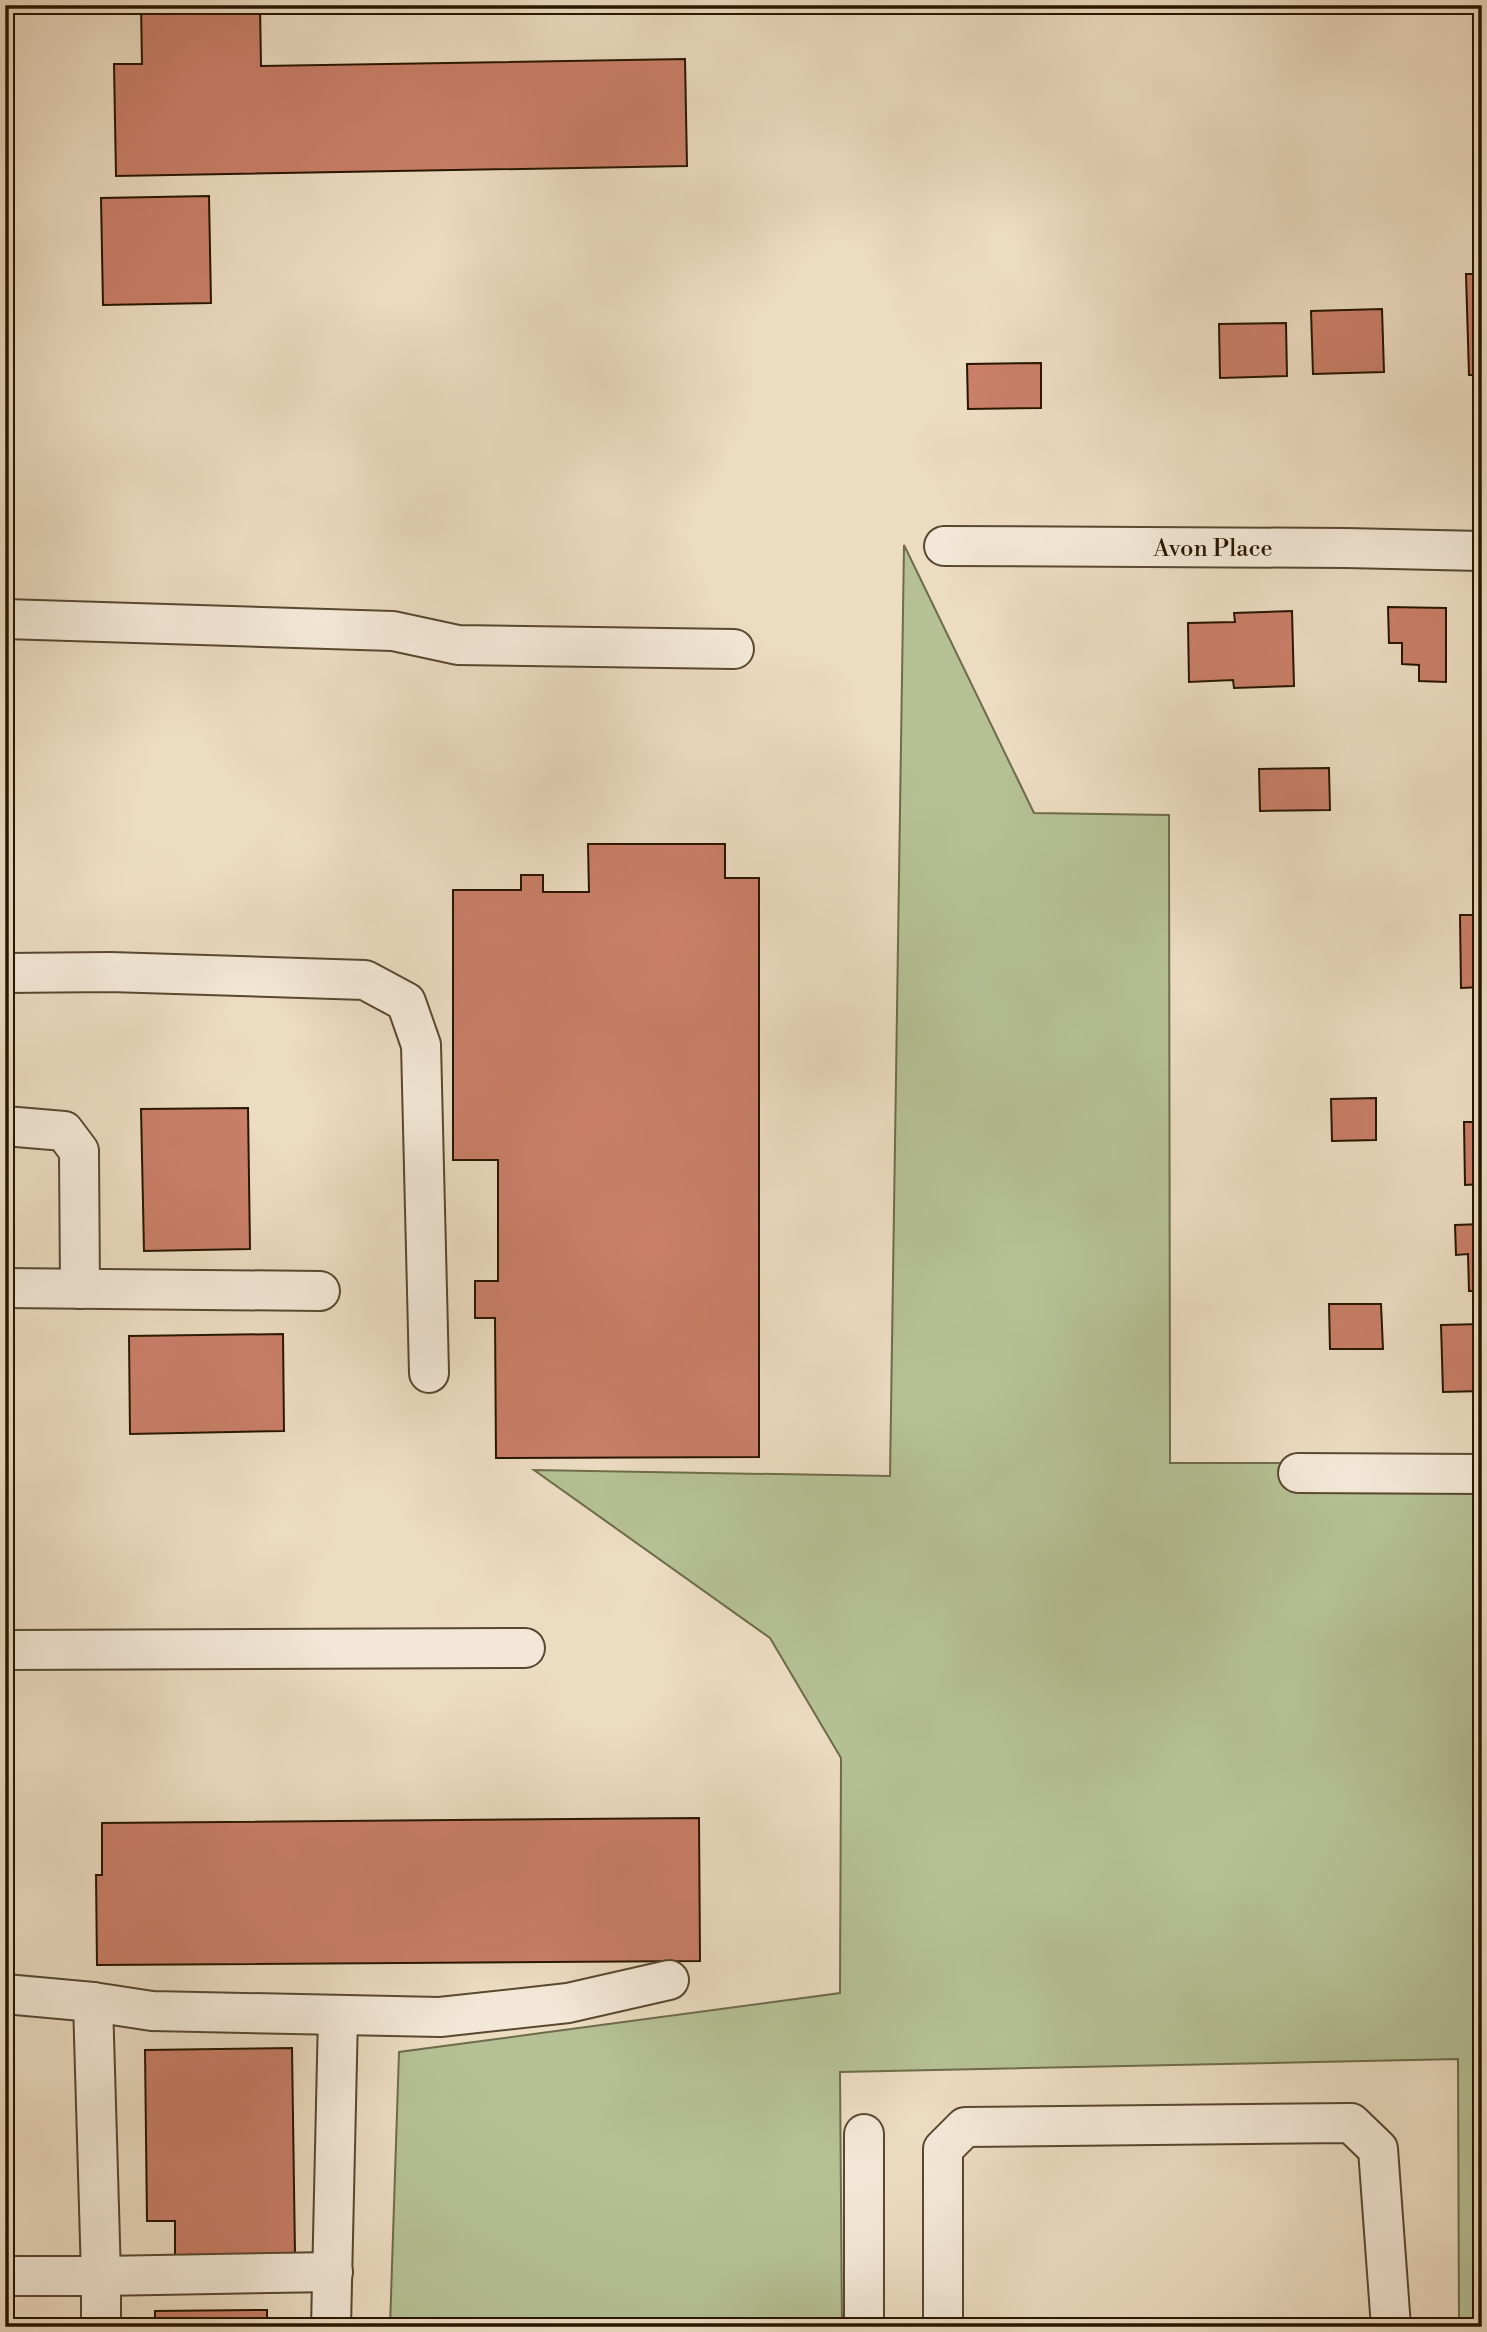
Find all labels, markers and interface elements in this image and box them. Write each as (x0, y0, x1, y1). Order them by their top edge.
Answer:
street label: Avon Place (1152, 534, 1273, 564)

